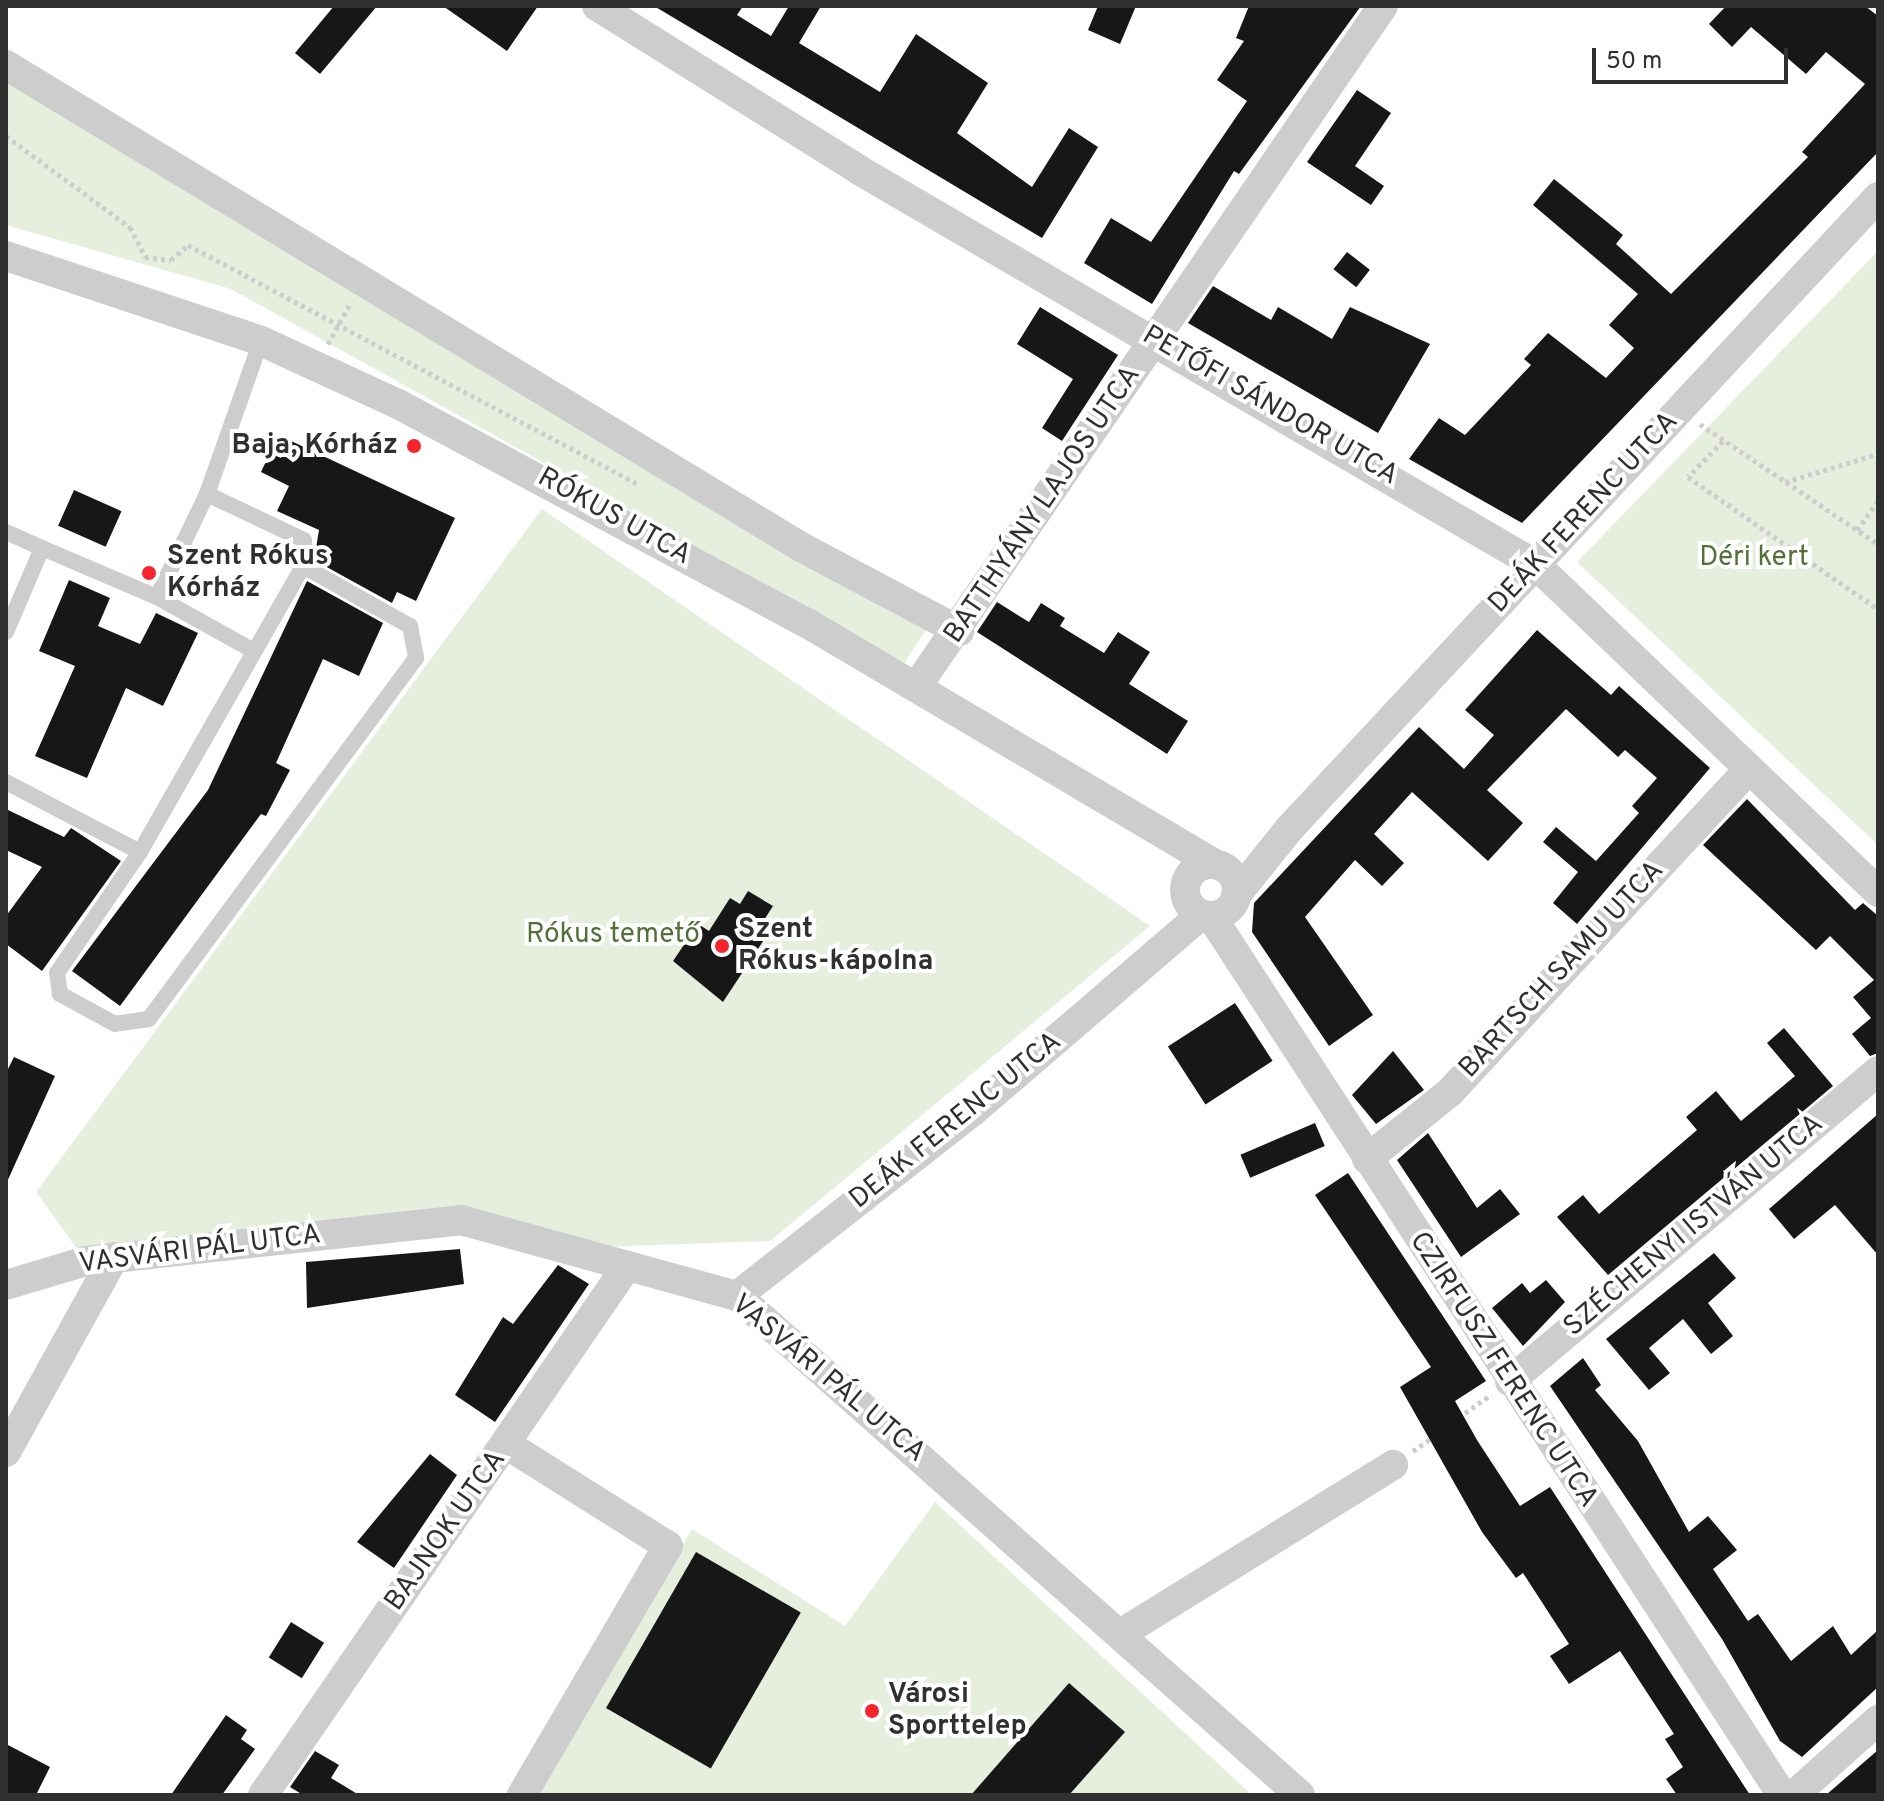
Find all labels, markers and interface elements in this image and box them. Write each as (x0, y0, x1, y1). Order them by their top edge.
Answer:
scale bar (1596, 32, 1792, 82)
text: 50 m (1606, 47, 1662, 77)
street label: PETŐFI SÁNDOR UTCA (1136, 319, 1404, 493)
street label: BATTHYÁNY LAJOS UTCA (937, 360, 1149, 650)
street label: DEÁK FERENC UTCA (1482, 406, 1686, 620)
place label: Baja, Kórház (232, 429, 398, 463)
marker: Baja, Kórház (405, 437, 423, 455)
street label: RÓKUS UTCA (531, 461, 697, 573)
place label: Szent Rókus Kórház (167, 540, 329, 606)
park label: Déri kert (1699, 541, 1809, 575)
marker: Szent Rókus Kórház (138, 562, 160, 584)
street label: BARTSCH SAMU UTCA (1453, 854, 1671, 1086)
place label: Szent Rókus-kápolna (738, 913, 933, 979)
park label: Rókus temető (526, 918, 700, 952)
marker: Szent Rókus-kápolna (713, 937, 731, 955)
street label: DEÁK FERENC UTCA (843, 1025, 1069, 1217)
street label: SZÉCHENYI ISTVÁN UTCA (1558, 1108, 1830, 1344)
street label: VASVÁRI PÁL UTCA (77, 1218, 323, 1282)
street label: CZIRFUSZ FERENC UTCA (1401, 1226, 1605, 1514)
street label: VASVÁRI PÁL UTCA (724, 1288, 932, 1470)
street label: BAJNOK UTCA (378, 1444, 514, 1618)
place label: Városi Sporttelep (888, 1678, 1027, 1744)
marker: Városi Sporttelep (863, 1702, 881, 1720)

